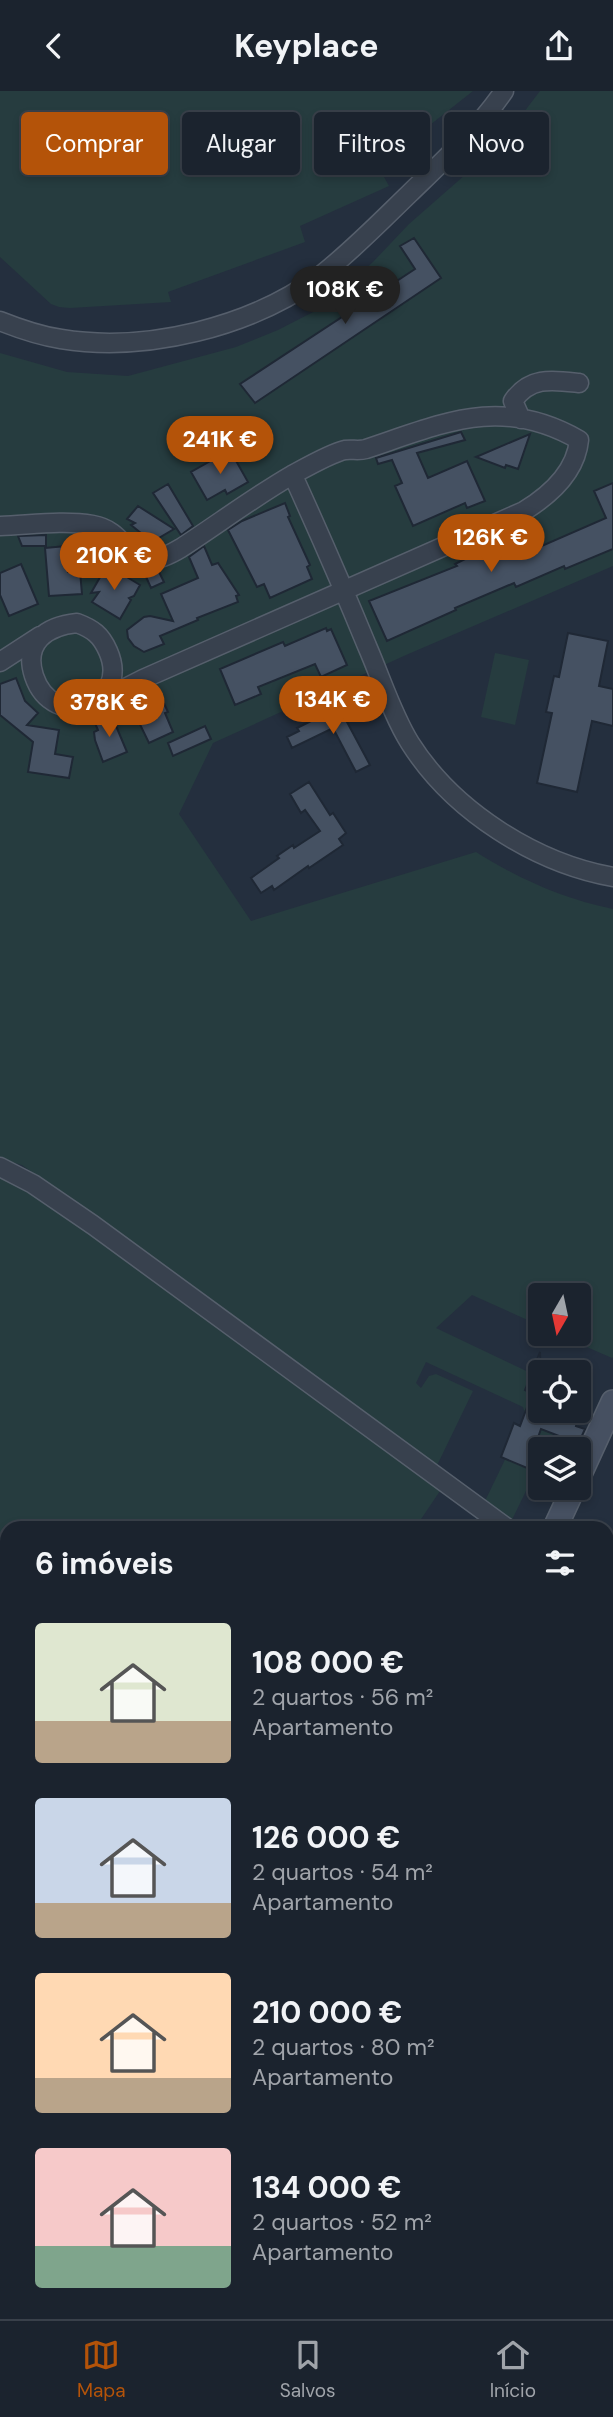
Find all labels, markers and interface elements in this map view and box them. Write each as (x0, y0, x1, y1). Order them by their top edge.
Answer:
text: Keyplace (234, 25, 379, 67)
icon: back (35, 27, 73, 65)
icon: share (540, 27, 578, 65)
chip: Comprar (21, 112, 168, 175)
chip: Alugar (182, 112, 300, 175)
chip: Filtros (314, 112, 430, 175)
chip: Novo (444, 112, 549, 175)
pin: 108K € (288, 267, 402, 326)
text: 108K € (306, 274, 384, 304)
pin: 241K € (163, 417, 277, 476)
text: 241K € (182, 424, 258, 454)
pin: 126K € (434, 515, 548, 574)
text: 126K € (454, 522, 528, 552)
pin: 210K € (57, 533, 171, 592)
text: 210K € (76, 540, 152, 570)
pin: 134K € (276, 677, 390, 736)
pin: 378K € (52, 679, 166, 739)
text: 134K € (295, 684, 371, 714)
text: 378K € (69, 687, 149, 717)
north arrow (528, 1283, 592, 1346)
map controls (528, 1283, 591, 1500)
button: locate (528, 1360, 591, 1423)
button: layers (528, 1437, 591, 1500)
text: 6 imóveis (35, 1544, 174, 1583)
icon: filters (541, 1544, 579, 1582)
text: 108 000 € (252, 1643, 404, 1682)
icon: home (91, 1651, 175, 1735)
text: 2 quartos · 56 m² (252, 1682, 433, 1712)
text: Apartamento (252, 1712, 393, 1742)
text: 126 000 € (252, 1818, 400, 1857)
icon: home (91, 1826, 175, 1910)
text: 2 quartos · 54 m² (252, 1857, 433, 1887)
text: Apartamento (252, 1887, 393, 1917)
text: 210 000 € (252, 1993, 403, 2032)
icon: home (91, 2001, 175, 2085)
text: 2 quartos · 80 m² (252, 2032, 435, 2062)
text: Apartamento (252, 2062, 393, 2092)
text: 134 000 € (252, 2168, 402, 2207)
icon: home (91, 2176, 175, 2260)
text: 2 quartos · 52 m² (252, 2207, 432, 2237)
text: Apartamento (252, 2237, 393, 2267)
tab: Mapa (77, 2336, 126, 2403)
tab: Salvos (280, 2336, 336, 2403)
tab: Início (490, 2336, 536, 2403)

